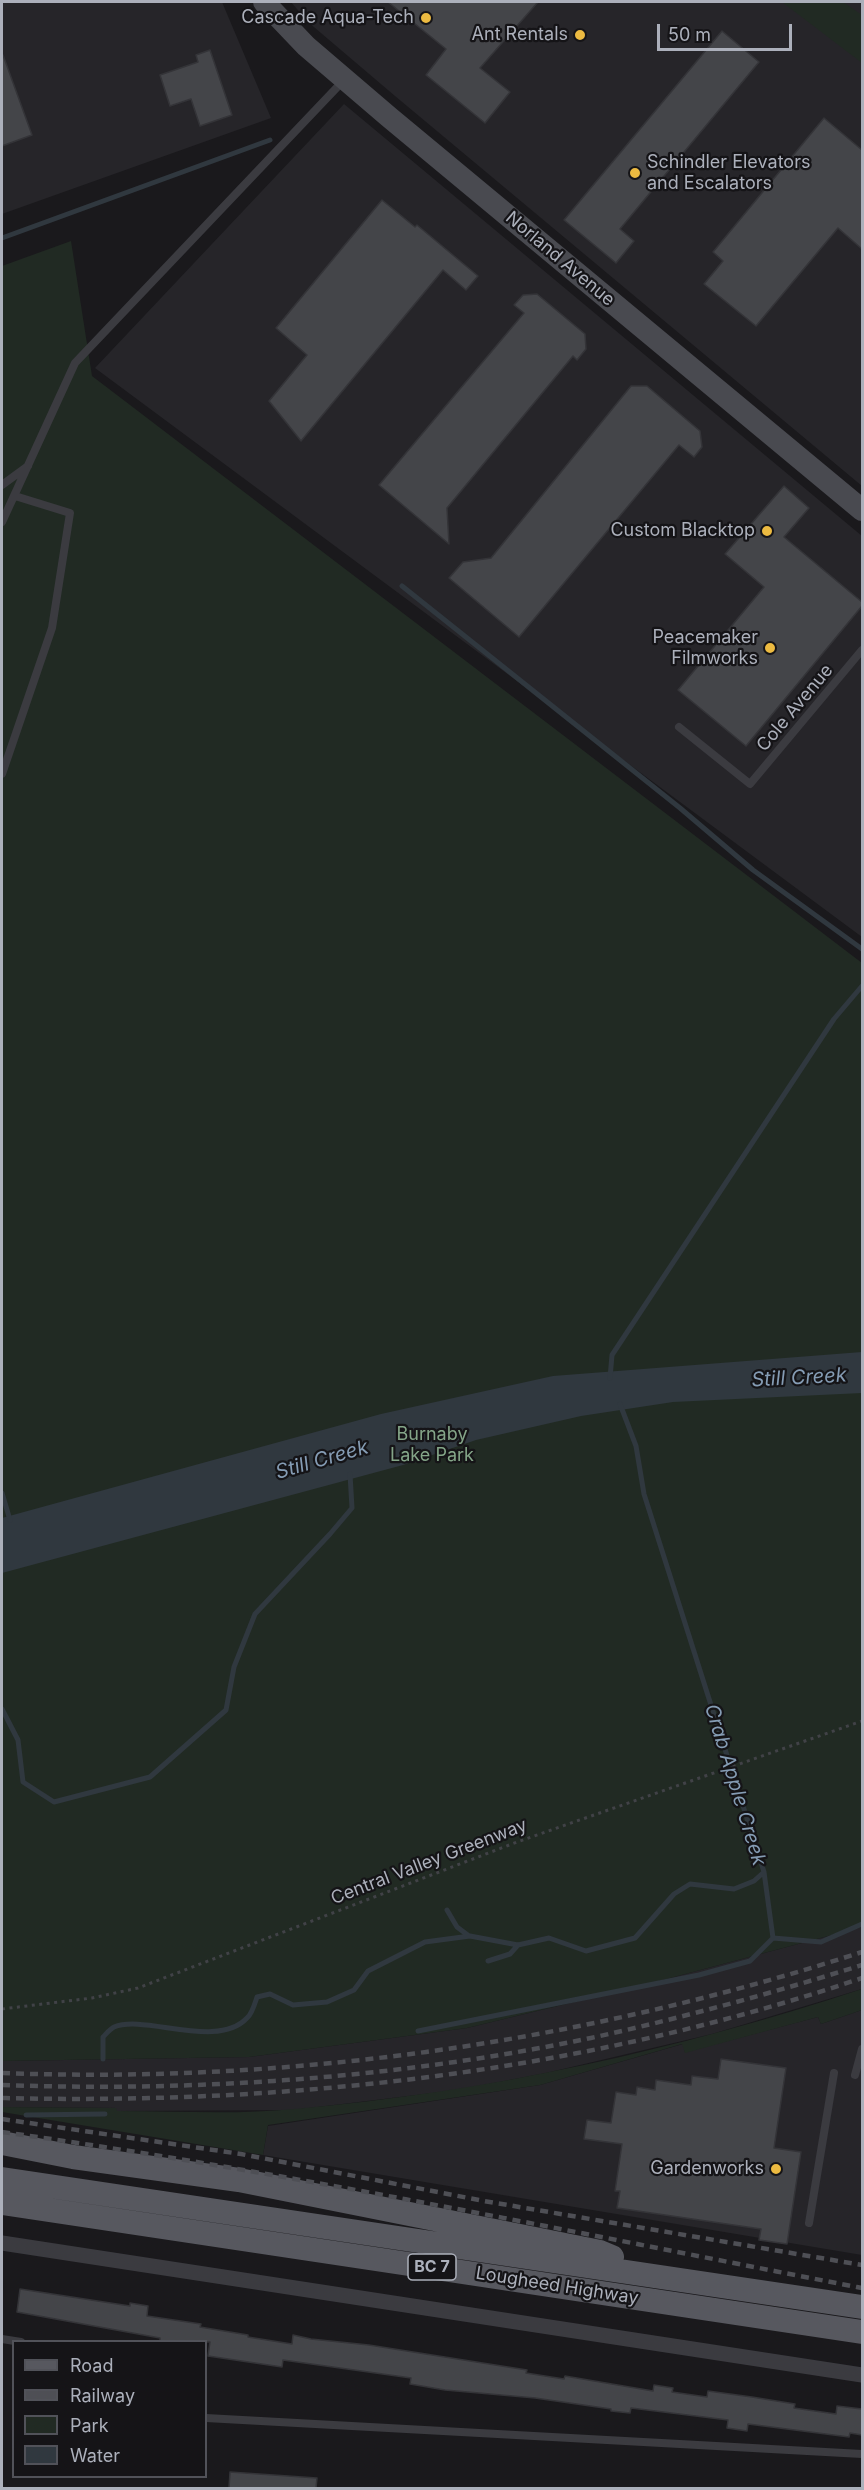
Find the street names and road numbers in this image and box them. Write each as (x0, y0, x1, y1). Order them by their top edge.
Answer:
street label: Norland Avenue (501, 207, 619, 311)
street label: Cole Avenue (752, 660, 838, 756)
street label: Central Valley Greenway (328, 1815, 530, 1909)
road number: BC 7 (408, 2254, 456, 2280)
street label: Lougheed Highway (474, 2262, 640, 2310)

